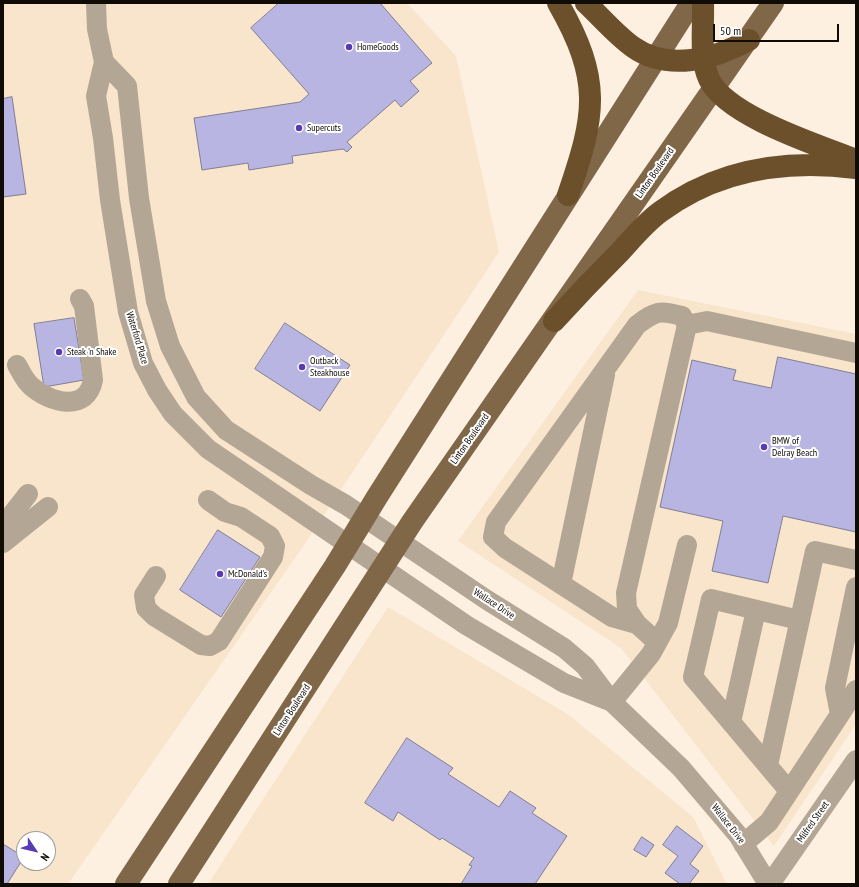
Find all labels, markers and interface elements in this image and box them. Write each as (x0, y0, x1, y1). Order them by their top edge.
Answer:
scale bar (715, 16, 841, 42)
text: 50 m (720, 23, 741, 38)
place label: HomeGoods (357, 41, 399, 53)
marker: HomeGoods (344, 42, 354, 52)
place label: Supercuts (307, 122, 341, 134)
marker: Supercuts (294, 123, 304, 133)
street label: Linton Boulevard (633, 145, 677, 201)
street label: Waterford Place (123, 310, 151, 366)
place label: Steak 'n Shake (67, 346, 116, 358)
marker: Steak 'n Shake (54, 347, 64, 357)
place label: Outback Steakhouse (310, 355, 350, 378)
marker: Outback Steakhouse (297, 362, 307, 372)
street label: Linton Boulevard (448, 411, 492, 467)
place label: BMW of Delray Beach (772, 435, 817, 458)
marker: BMW of Delray Beach (759, 442, 769, 452)
place label: McDonald's (228, 568, 267, 580)
marker: McDonald's (215, 569, 225, 579)
street label: Wallace Drive (471, 586, 517, 622)
street label: Linton Boulevard (271, 682, 313, 738)
street label: Milfred Street (794, 799, 832, 845)
street label: Wallace Drive (709, 802, 747, 846)
north arrow (16, 831, 56, 871)
text: N (38, 851, 52, 864)

